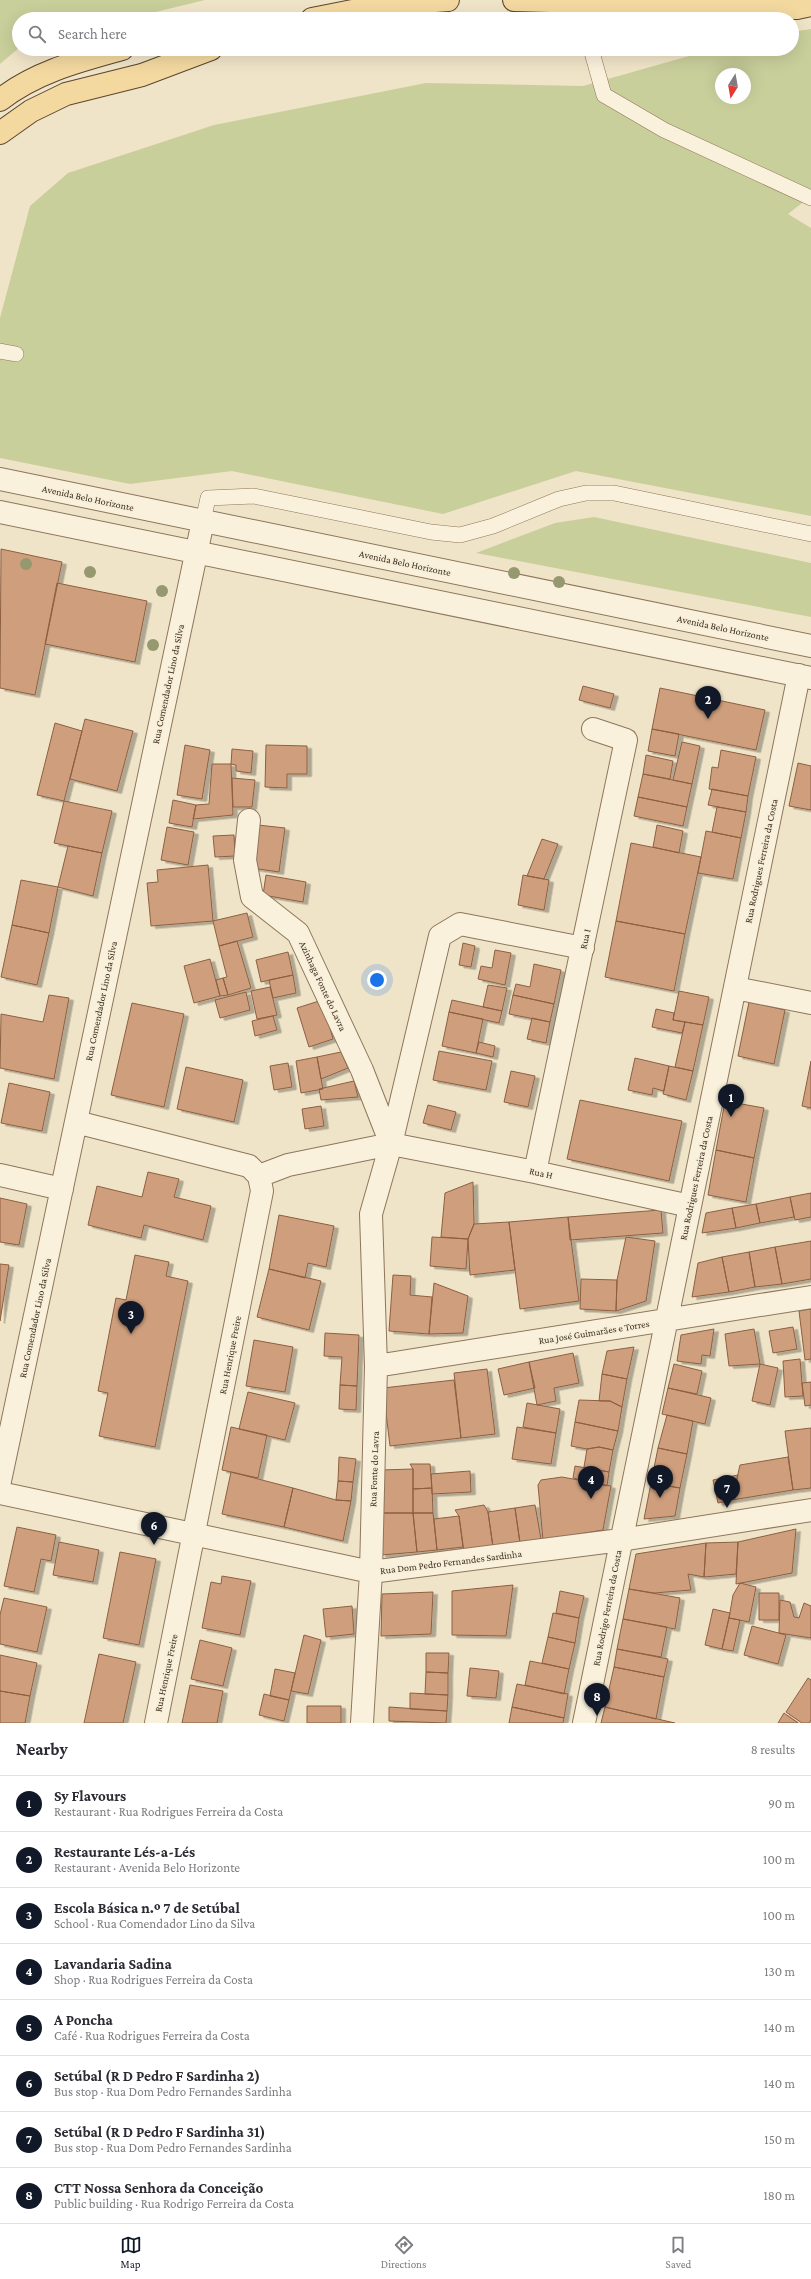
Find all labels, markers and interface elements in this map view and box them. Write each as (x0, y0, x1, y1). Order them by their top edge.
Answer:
search box (12, 12, 799, 56)
icon: search (26, 23, 48, 45)
text: Search here (58, 26, 127, 42)
north arrow (715, 68, 751, 104)
street label: Avenida Belo Horizonte (41, 483, 135, 513)
street label: Avenida Belo Horizonte (358, 548, 452, 578)
street label: Avenida Belo Horizonte (676, 613, 770, 643)
street label: Rua Comendador Lino da Silva (150, 623, 186, 745)
pin: 2 (695, 686, 721, 719)
street label: Rua Rodrigues Ferreira da Costa (742, 798, 780, 924)
street label: Rua I (578, 928, 592, 950)
street label: Azinhaga Fonte do Lavra (297, 939, 349, 1033)
street label: Rua Comendador Lino da Silva (83, 940, 119, 1062)
your location (367, 970, 387, 990)
pin: 1 (718, 1084, 744, 1117)
street label: Rua Rodrigues Ferreira da Costa (677, 1115, 715, 1241)
street label: Rua H (528, 1165, 554, 1181)
street label: Rua Comendador Lino da Silva (17, 1257, 53, 1379)
pin: 3 (118, 1301, 144, 1334)
street label: Rua Henrique Freire (217, 1314, 243, 1395)
street label: Rua José Guimarães e Torres (538, 1318, 650, 1346)
street label: Rua Fonte do Lavra (367, 1430, 381, 1507)
pin: 5 (647, 1465, 673, 1498)
pin: 4 (578, 1466, 604, 1499)
pin: 7 (714, 1475, 740, 1508)
pin: 6 (141, 1512, 167, 1545)
street label: Rua Dom Pedro Fernandes Sardinha (379, 1548, 523, 1576)
street label: Rua Rodrigo Ferreira da Costa (590, 1549, 624, 1667)
street label: Rua Henrique Freire (152, 1632, 180, 1713)
pin: 8 (584, 1683, 610, 1716)
text: Nearby (16, 1740, 68, 1759)
text: 8 results (751, 1742, 795, 1757)
text: Sy Flavours (54, 1788, 126, 1804)
text: 1 (27, 1796, 31, 1811)
text: 90 m (768, 1796, 795, 1811)
text: Restaurant · Rua Rodrigues Ferreira da Costa (54, 1804, 283, 1819)
text: Restaurante Lés-a-Lés (54, 1844, 195, 1860)
text: 2 (26, 1852, 32, 1867)
text: 100 m (763, 1852, 795, 1867)
text: Restaurant · Avenida Belo Horizonte (54, 1860, 240, 1875)
text: Escola Básica n.º 7 de Setúbal (54, 1900, 240, 1916)
text: 3 (26, 1908, 32, 1923)
text: 100 m (763, 1908, 795, 1923)
text: School · Rua Comendador Lino da Silva (54, 1916, 255, 1931)
text: Lavandaria Sadina (54, 1956, 172, 1972)
text: 4 (25, 1964, 33, 1979)
text: 130 m (764, 1964, 795, 1979)
text: Shop · Rua Rodrigues Ferreira da Costa (54, 1972, 253, 1987)
text: A Poncha (54, 2012, 113, 2028)
text: 5 (26, 2020, 32, 2035)
text: 140 m (764, 2020, 795, 2035)
text: Café · Rua Rodrigues Ferreira da Costa (54, 2028, 250, 2043)
text: Setúbal (R D Pedro F Sardinha 2) (54, 2068, 260, 2084)
text: 6 (25, 2076, 33, 2091)
text: 140 m (764, 2076, 795, 2091)
text: Bus stop · Rua Dom Pedro Fernandes Sardinha (54, 2084, 292, 2099)
text: Setúbal (R D Pedro F Sardinha 31) (54, 2124, 265, 2140)
text: 7 (26, 2132, 32, 2147)
text: 150 m (764, 2132, 795, 2147)
text: Bus stop · Rua Dom Pedro Fernandes Sardinha (54, 2140, 292, 2155)
text: CTT Nossa Senhora da Conceição (54, 2180, 263, 2196)
text: 8 (25, 2188, 33, 2203)
text: 180 m (763, 2188, 795, 2203)
text: Public building · Rua Rodrigo Ferreira da Costa (54, 2196, 294, 2211)
tab: Map (120, 2234, 142, 2270)
tab: Directions (381, 2234, 426, 2270)
tab: Saved (666, 2234, 691, 2270)

